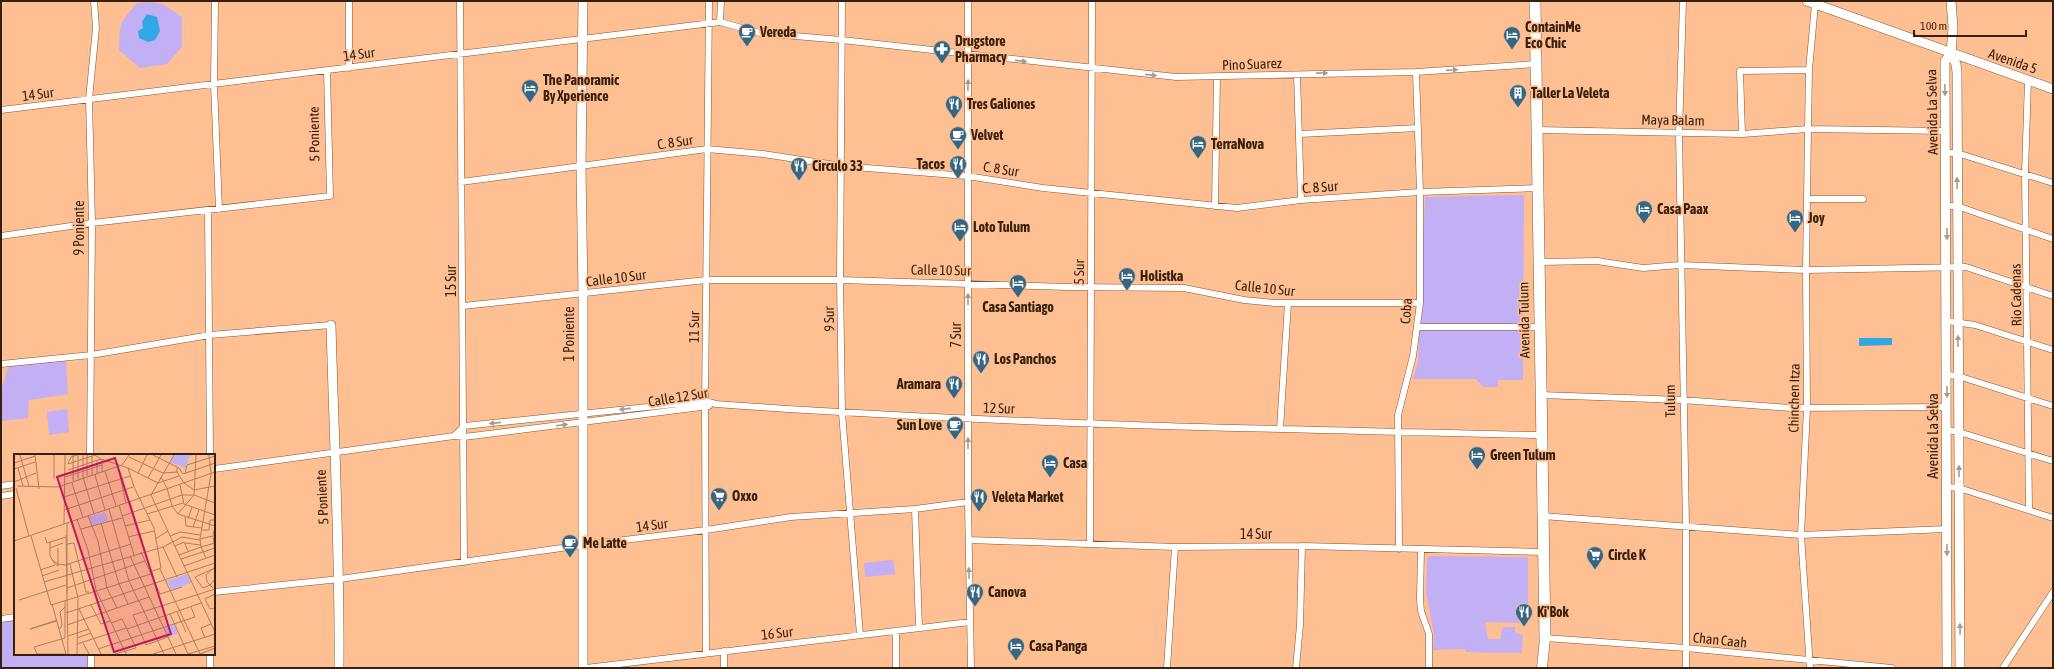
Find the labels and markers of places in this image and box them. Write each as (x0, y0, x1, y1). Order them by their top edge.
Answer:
place label: ContainMe Eco Chic (1525, 19, 1581, 51)
cafe icon: Vereda (737, 22, 757, 47)
place label: Vereda (759, 24, 797, 40)
hotel icon: ContainMe Eco Chic (1502, 25, 1522, 50)
place label: Drugstore Pharmacy (955, 33, 1007, 65)
pharmacy icon: Drugstore Pharmacy (932, 39, 952, 64)
place label: The Panoramic By Xperience (543, 72, 620, 104)
hotel icon: The Panoramic By Xperience (520, 78, 540, 103)
building icon: Taller La Veleta (1508, 83, 1528, 108)
place label: Taller La Veleta (1531, 85, 1610, 101)
restaurant icon: Tres Galiones (944, 94, 964, 119)
place label: Tres Galiones (967, 96, 1035, 112)
cafe icon: Velvet (948, 125, 968, 150)
place label: Velvet (970, 127, 1003, 143)
hotel icon: TerraNova (1188, 134, 1208, 159)
place label: TerraNova (1211, 136, 1264, 152)
restaurant icon: Tacos (948, 154, 968, 179)
restaurant icon: Circulo 33 (789, 156, 809, 181)
place label: Tacos (917, 156, 945, 172)
place label: Circulo 33 (812, 158, 863, 174)
hotel icon: Casa Paax (1634, 199, 1654, 224)
place label: Casa Paax (1657, 201, 1709, 217)
hotel icon: Joy (1785, 208, 1805, 233)
place label: Joy (1807, 210, 1825, 226)
hotel icon: Loto Tulum (950, 217, 970, 242)
place label: Loto Tulum (973, 219, 1030, 235)
hotel icon: Holistka (1117, 266, 1137, 291)
place label: Holistka (1140, 268, 1184, 284)
hotel icon: Casa Santiago (1008, 273, 1028, 298)
place label: Casa Santiago (982, 299, 1054, 315)
restaurant icon: Los Panchos (971, 349, 991, 374)
place label: Los Panchos (994, 351, 1056, 367)
restaurant icon: Aramara (944, 374, 964, 399)
place label: Aramara (896, 376, 941, 392)
cafe icon: Sun Love (945, 415, 965, 440)
place label: Sun Love (897, 417, 942, 433)
hotel icon: Green Tulum (1467, 445, 1487, 470)
place label: Green Tulum (1490, 447, 1556, 463)
hotel icon: Casa (1040, 453, 1060, 478)
place label: Casa (1063, 455, 1088, 471)
supermarket icon: Oxxo (709, 486, 729, 511)
restaurant icon: Veleta Market (969, 487, 989, 512)
place label: Oxxo (732, 488, 758, 504)
place label: Veleta Market (991, 489, 1063, 505)
cafe icon: Me Latte (560, 533, 580, 558)
place label: Me Latte (583, 535, 627, 551)
supermarket icon: Circle K (1585, 545, 1605, 570)
place label: Circle K (1608, 547, 1646, 563)
restaurant icon: Canova (965, 582, 985, 607)
place label: Canova (988, 584, 1027, 600)
restaurant icon: Ki'Bok (1514, 602, 1534, 627)
place label: Ki'Bok (1537, 604, 1570, 620)
hotel icon: Casa Panga (1006, 636, 1026, 661)
place label: Casa Panga (1029, 638, 1088, 654)

